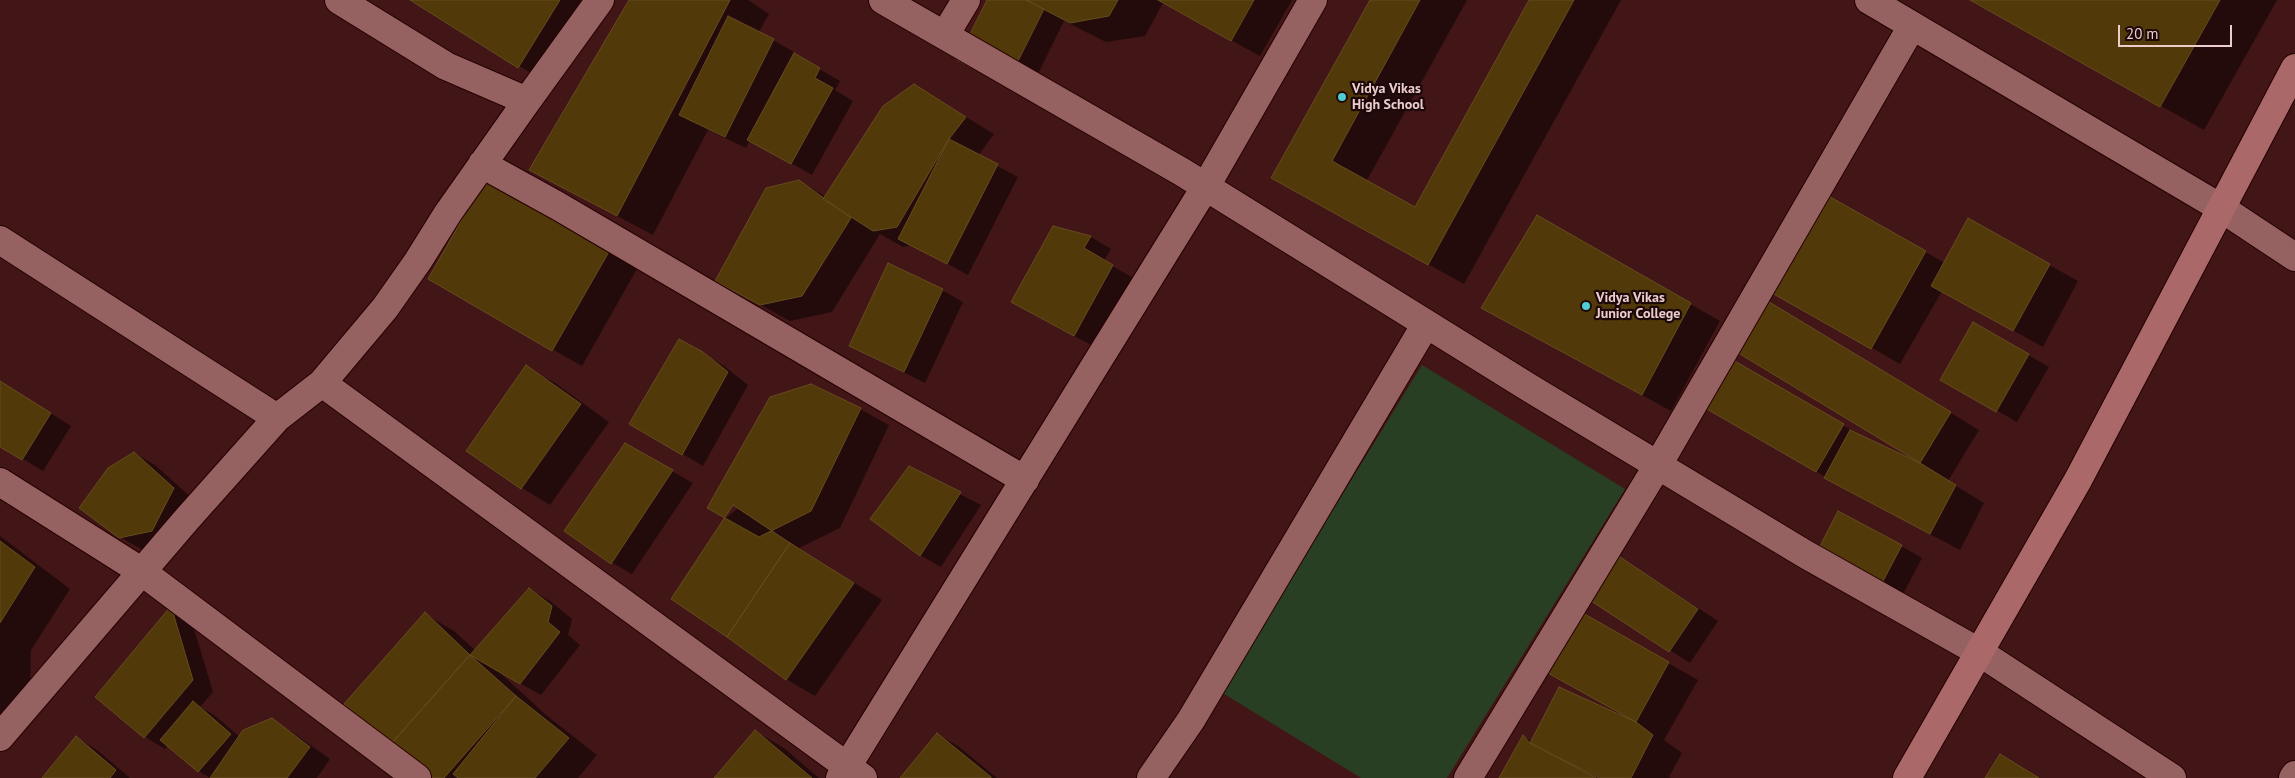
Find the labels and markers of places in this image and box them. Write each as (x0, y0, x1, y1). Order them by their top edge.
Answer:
place label: Vidya Vikas High School (1352, 81, 1424, 114)
marker: Vidya Vikas High School (1336, 91, 1348, 103)
place label: Vidya Vikas Junior College (1596, 290, 1680, 322)
marker: Vidya Vikas Junior College (1580, 300, 1592, 312)

